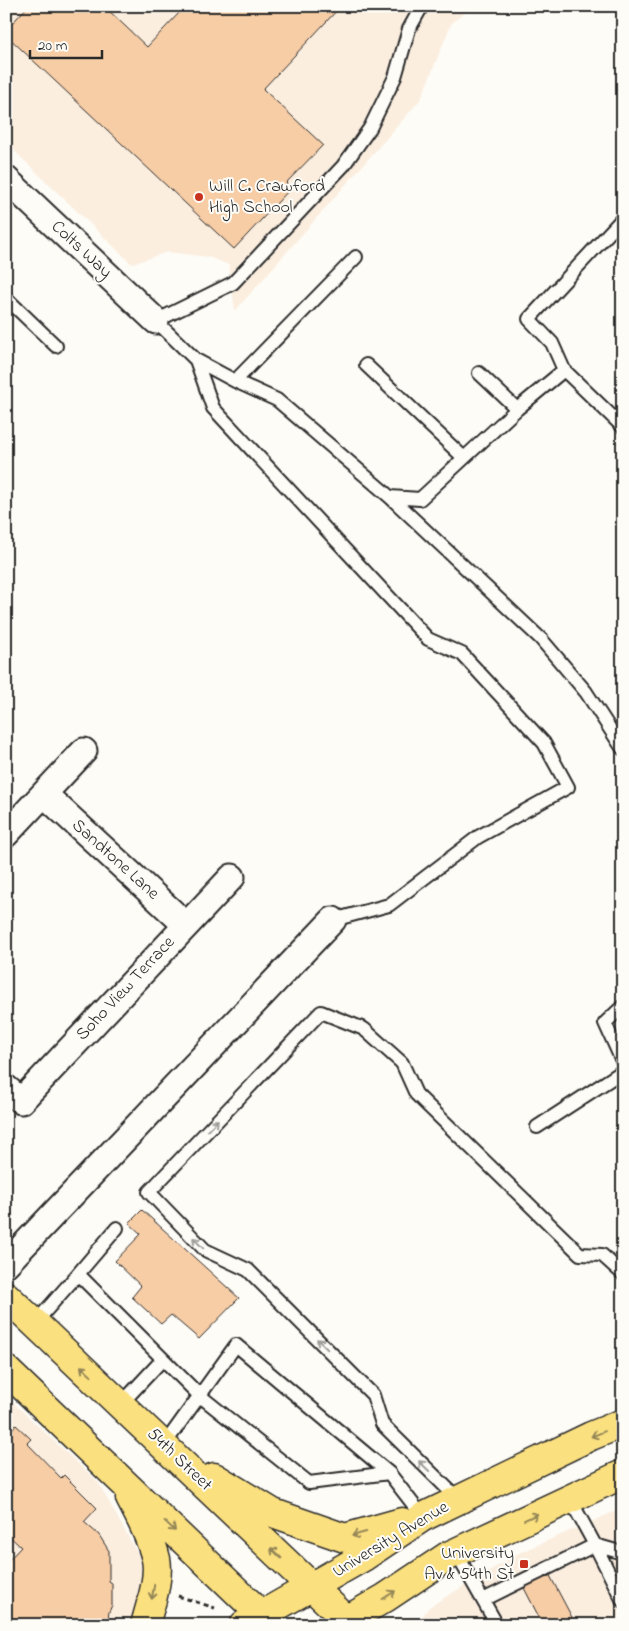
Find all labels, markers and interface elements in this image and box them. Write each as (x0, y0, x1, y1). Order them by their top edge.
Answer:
scale bar (30, 28, 102, 60)
text: 20 m (38, 35, 68, 57)
place label: Will C. Crawford High School (209, 174, 325, 222)
marker: Will C. Crawford High School (193, 191, 205, 203)
street label: Colts Way (45, 215, 117, 285)
street label: Sandtone Lane (65, 813, 165, 907)
street label: Soho View Terrace (70, 930, 182, 1047)
one-way arrow (207, 1119, 219, 1131)
one-way arrow (192, 1236, 204, 1249)
one-way arrow (316, 1338, 328, 1350)
one-way arrow (79, 1365, 92, 1377)
street label: 54th Street (140, 1422, 218, 1498)
one-way arrow (591, 1429, 606, 1439)
one-way arrow (418, 1460, 431, 1472)
street label: University Avenue (328, 1495, 455, 1585)
one-way arrow (523, 1512, 538, 1522)
one-way arrow (163, 1520, 176, 1532)
one-way arrow (351, 1530, 367, 1539)
place label: University Av & 54th St (424, 1541, 514, 1588)
one-way arrow (270, 1547, 283, 1559)
marker: University Av & 54th St (518, 1558, 530, 1570)
one-way arrow (148, 1583, 158, 1599)
one-way arrow (381, 1590, 395, 1600)

